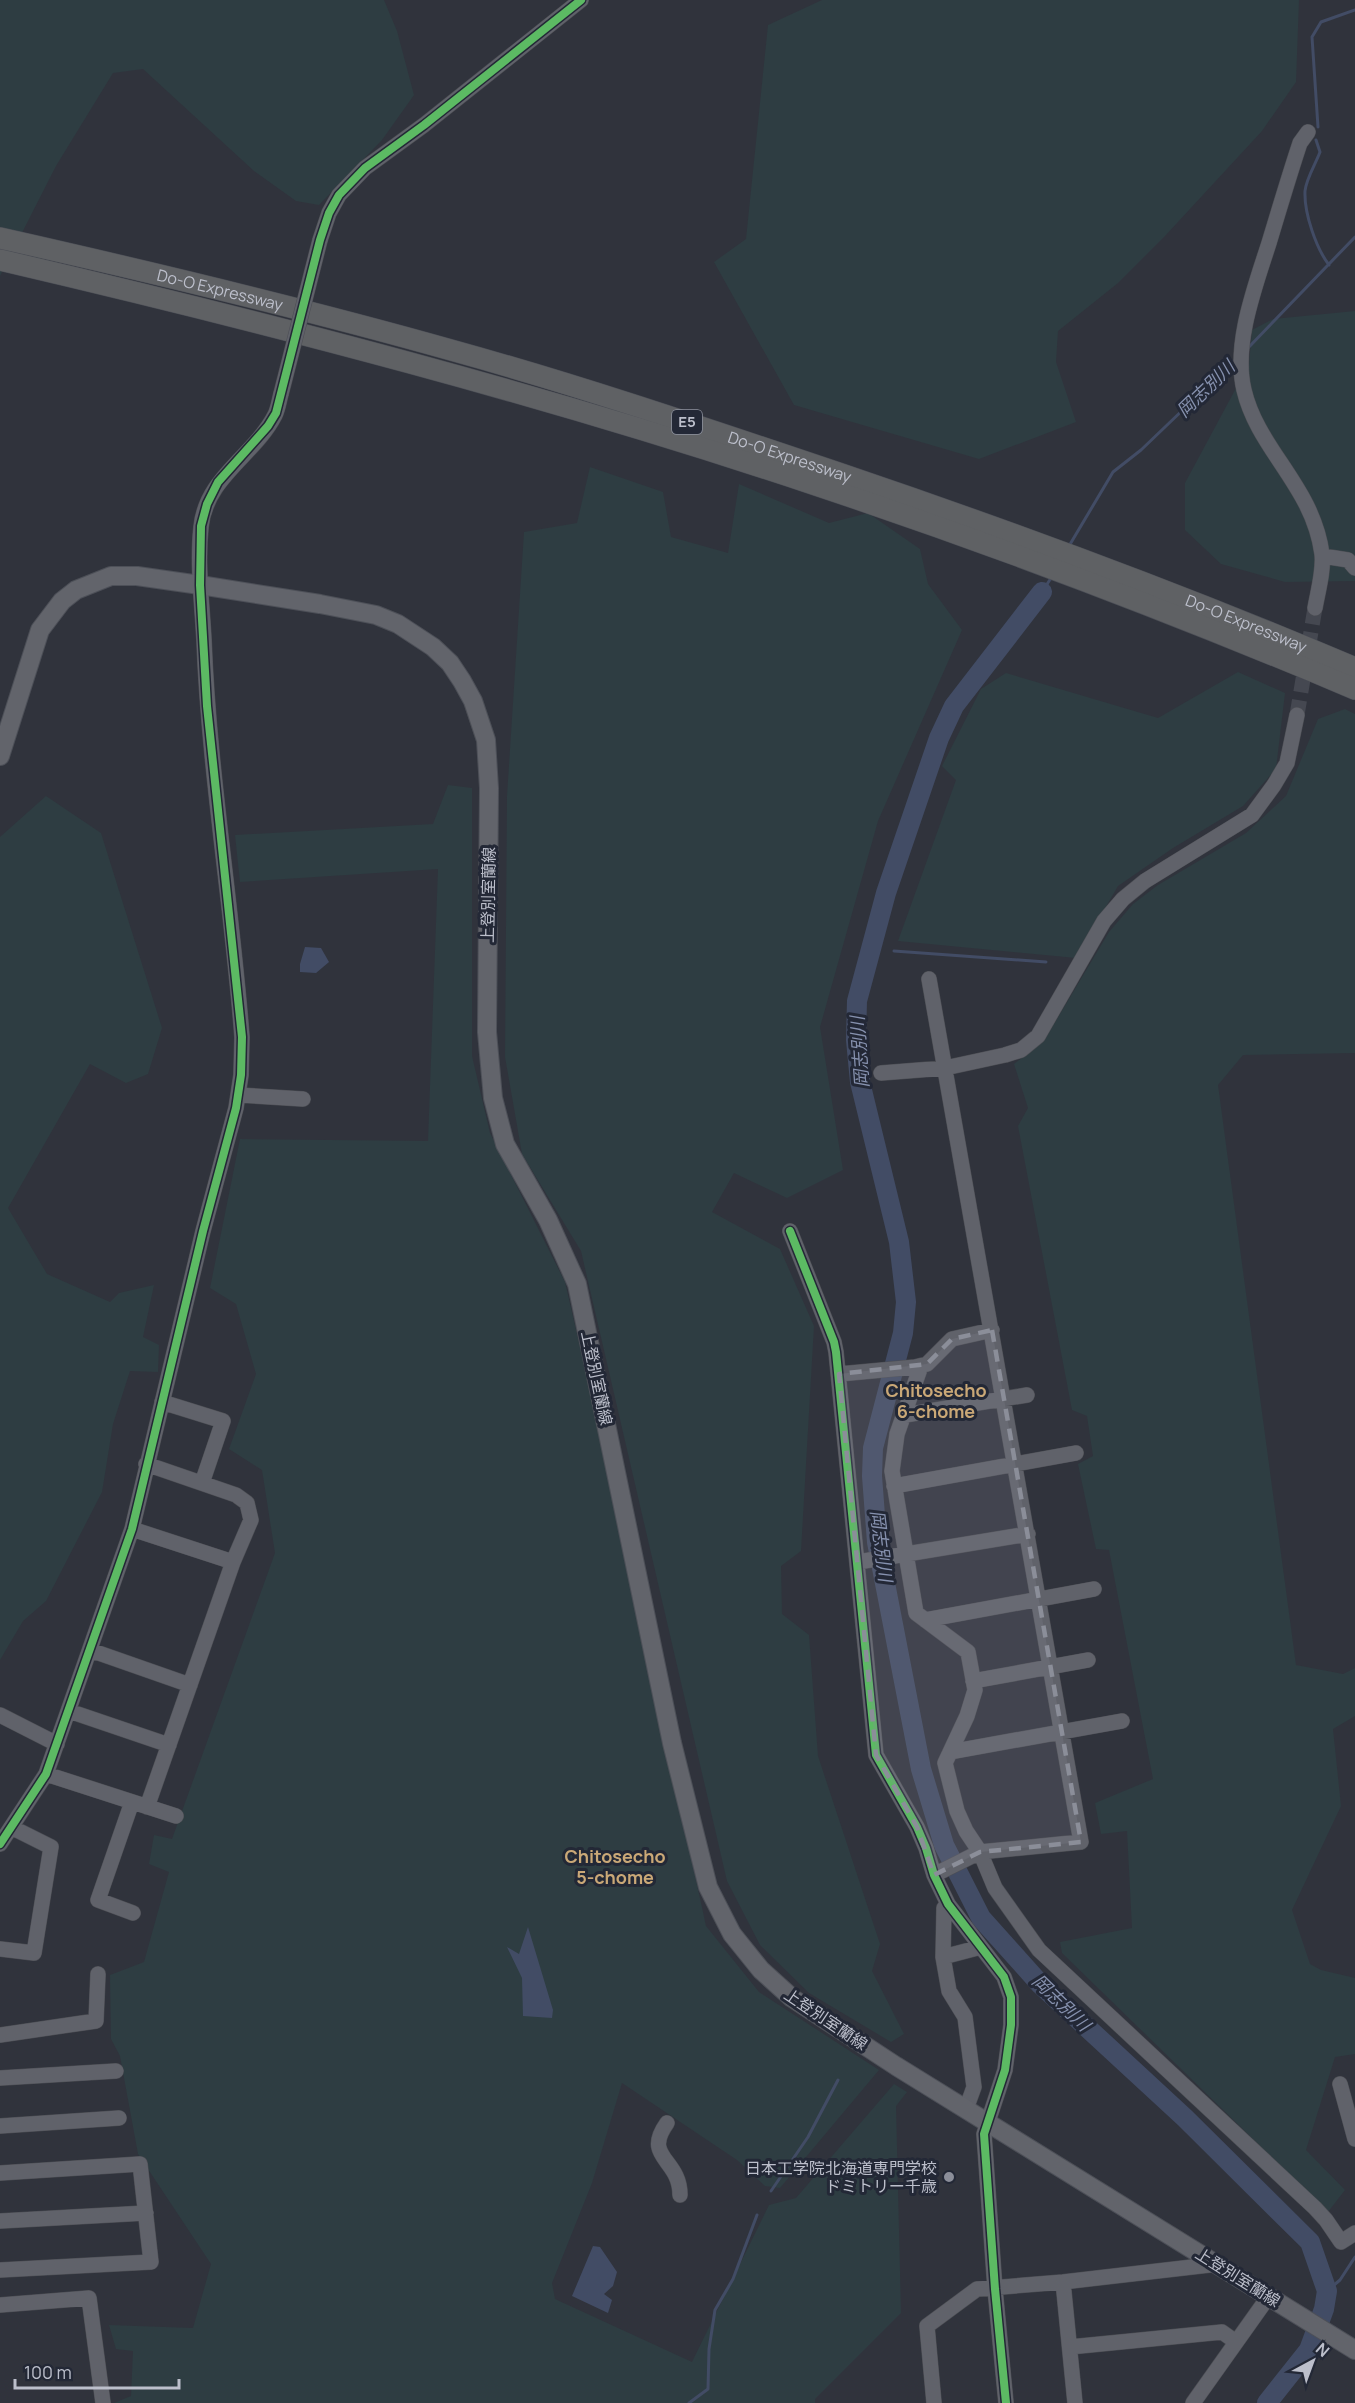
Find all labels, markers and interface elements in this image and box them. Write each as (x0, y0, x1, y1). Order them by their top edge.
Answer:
street label: Do-O Expressway (155, 264, 286, 316)
water label: 岡志別川 (1171, 353, 1241, 422)
road number: E5 (672, 410, 702, 434)
street label: Do-O Expressway (725, 426, 855, 488)
street label: Do-O Expressway (1182, 589, 1311, 658)
street label: 上登別室蘭線 (476, 847, 500, 943)
water label: 岡志別川 (844, 1013, 873, 1089)
street label: 上登別室蘭線 (576, 1329, 618, 1427)
district label: Chitosecho 6-chome (885, 1378, 987, 1423)
water label: 岡志別川 (866, 1509, 899, 1585)
district label: Chitosecho 5-chome (564, 1844, 666, 1889)
water label: 岡志別川 (1027, 1969, 1097, 2037)
street label: 上登別室蘭線 (780, 1983, 872, 2055)
place label: 日本工学院北海道専門学校 ドミトリー千歳 (745, 2157, 937, 2197)
marker: 日本工学院北海道専門学校 ドミトリー千歳 (942, 2170, 956, 2184)
street label: 上登別室蘭線 (1191, 2242, 1285, 2312)
north arrow (1283, 2331, 1343, 2391)
text: N (1311, 2338, 1334, 2362)
scale bar (15, 2352, 178, 2390)
text: 100 m (24, 2360, 72, 2384)

